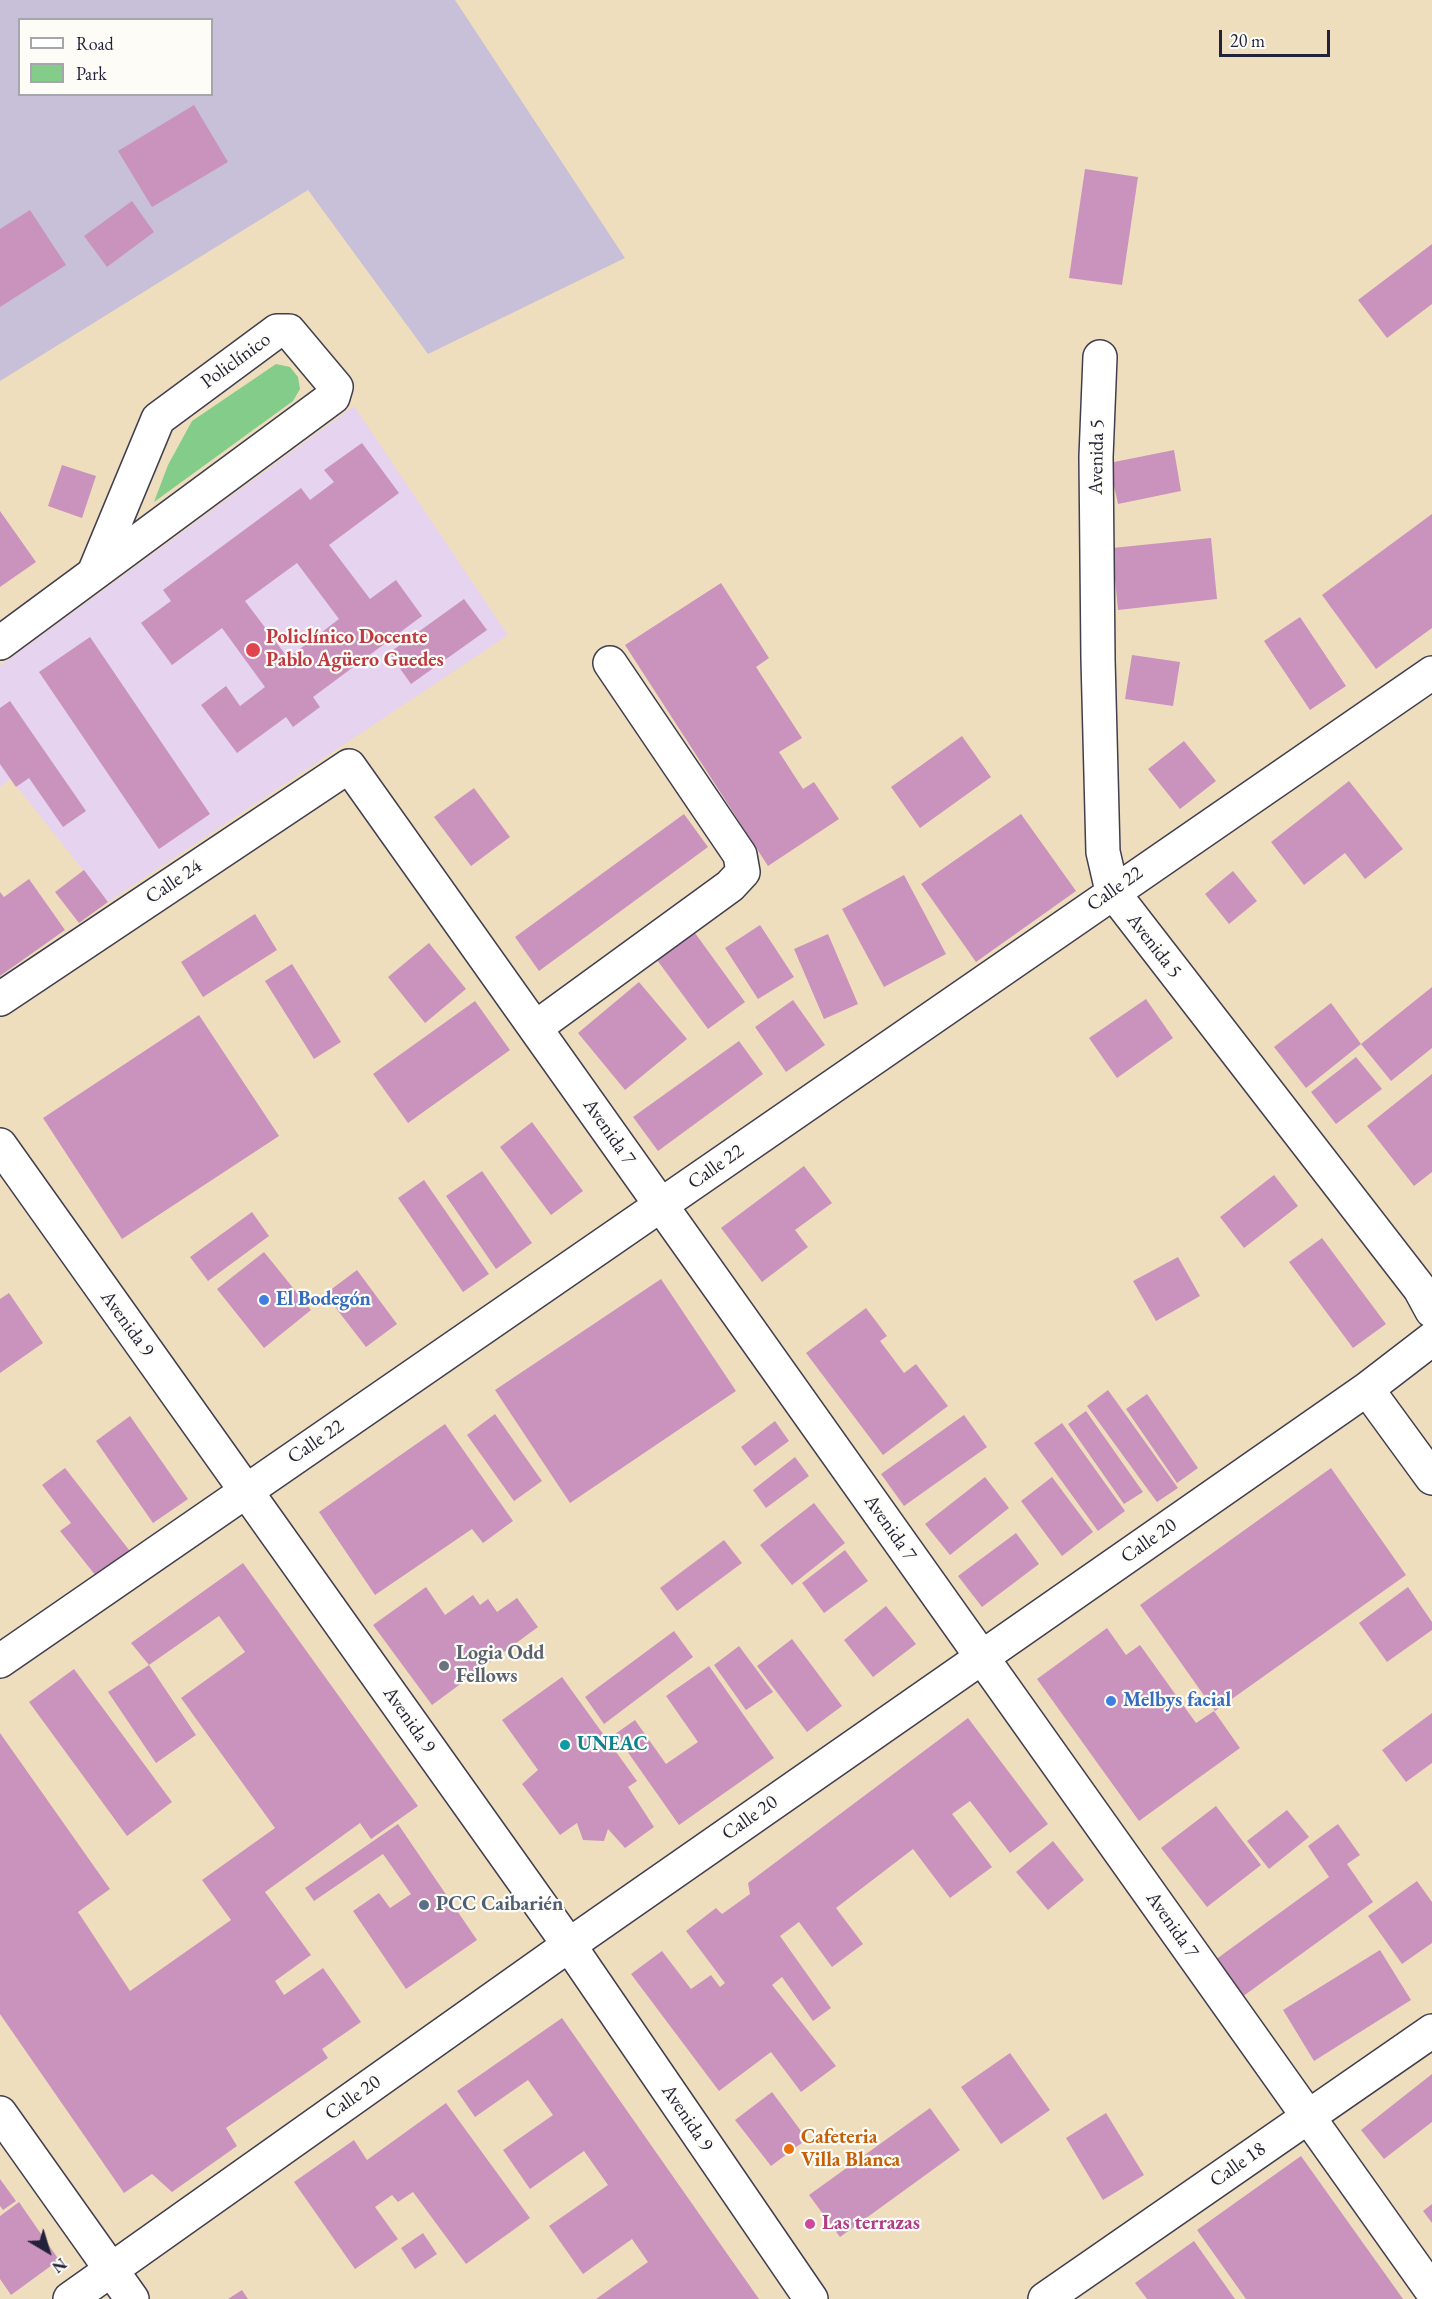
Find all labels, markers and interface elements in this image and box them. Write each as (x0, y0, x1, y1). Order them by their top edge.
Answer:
legend (18, 18, 213, 96)
scale bar (1222, 18, 1333, 56)
text: 20 m (1230, 29, 1265, 52)
text: Road (76, 32, 114, 55)
text: Park (76, 62, 107, 85)
street label: Policlínico (196, 328, 276, 394)
street label: Avenida 5 (1084, 419, 1110, 495)
place label: Policlínico Docente Pablo Agüero Guedes (266, 626, 444, 673)
marker: Policlínico Docente Pablo Agüero Guedes (244, 641, 262, 659)
street label: Calle 24 (141, 854, 207, 910)
street label: Calle 22 (1082, 861, 1148, 917)
street label: Avenida 5 (1121, 909, 1187, 983)
street label: Avenida 7 (577, 1094, 641, 1170)
street label: Calle 22 (683, 1139, 749, 1195)
street label: Avenida 9 (95, 1286, 159, 1362)
place label: El Bodegón (276, 1288, 371, 1312)
marker: El Bodegón (257, 1293, 271, 1307)
street label: Calle 22 (283, 1414, 349, 1470)
street label: Avenida 7 (858, 1490, 922, 1566)
street label: Calle 20 (1116, 1513, 1182, 1569)
place label: Logia Odd Fellows (456, 1642, 544, 1689)
marker: Logia Odd Fellows (437, 1659, 451, 1673)
street label: Avenida 9 (377, 1682, 441, 1758)
place label: Melbys facial (1123, 1689, 1231, 1713)
marker: Melbys facial (1104, 1694, 1118, 1708)
place label: UNEAC (577, 1733, 648, 1757)
marker: UNEAC (558, 1738, 572, 1752)
street label: Calle 20 (717, 1790, 783, 1846)
street label: Avenida 7 (1140, 1887, 1204, 1963)
place label: PCC Caibarién (436, 1893, 563, 1917)
marker: PCC Caibarién (417, 1898, 431, 1912)
street label: Calle 20 (320, 2070, 386, 2126)
street label: Avenida 9 (656, 2080, 718, 2156)
place label: Cafeteria Villa Blanca (801, 2126, 900, 2173)
street label: Calle 18 (1205, 2137, 1271, 2193)
marker: Cafeteria Villa Blanca (782, 2142, 796, 2156)
place label: Las terrazas (822, 2212, 920, 2236)
marker: Las terrazas (803, 2217, 817, 2231)
north arrow (18, 2221, 78, 2281)
text: N (48, 2253, 71, 2278)

